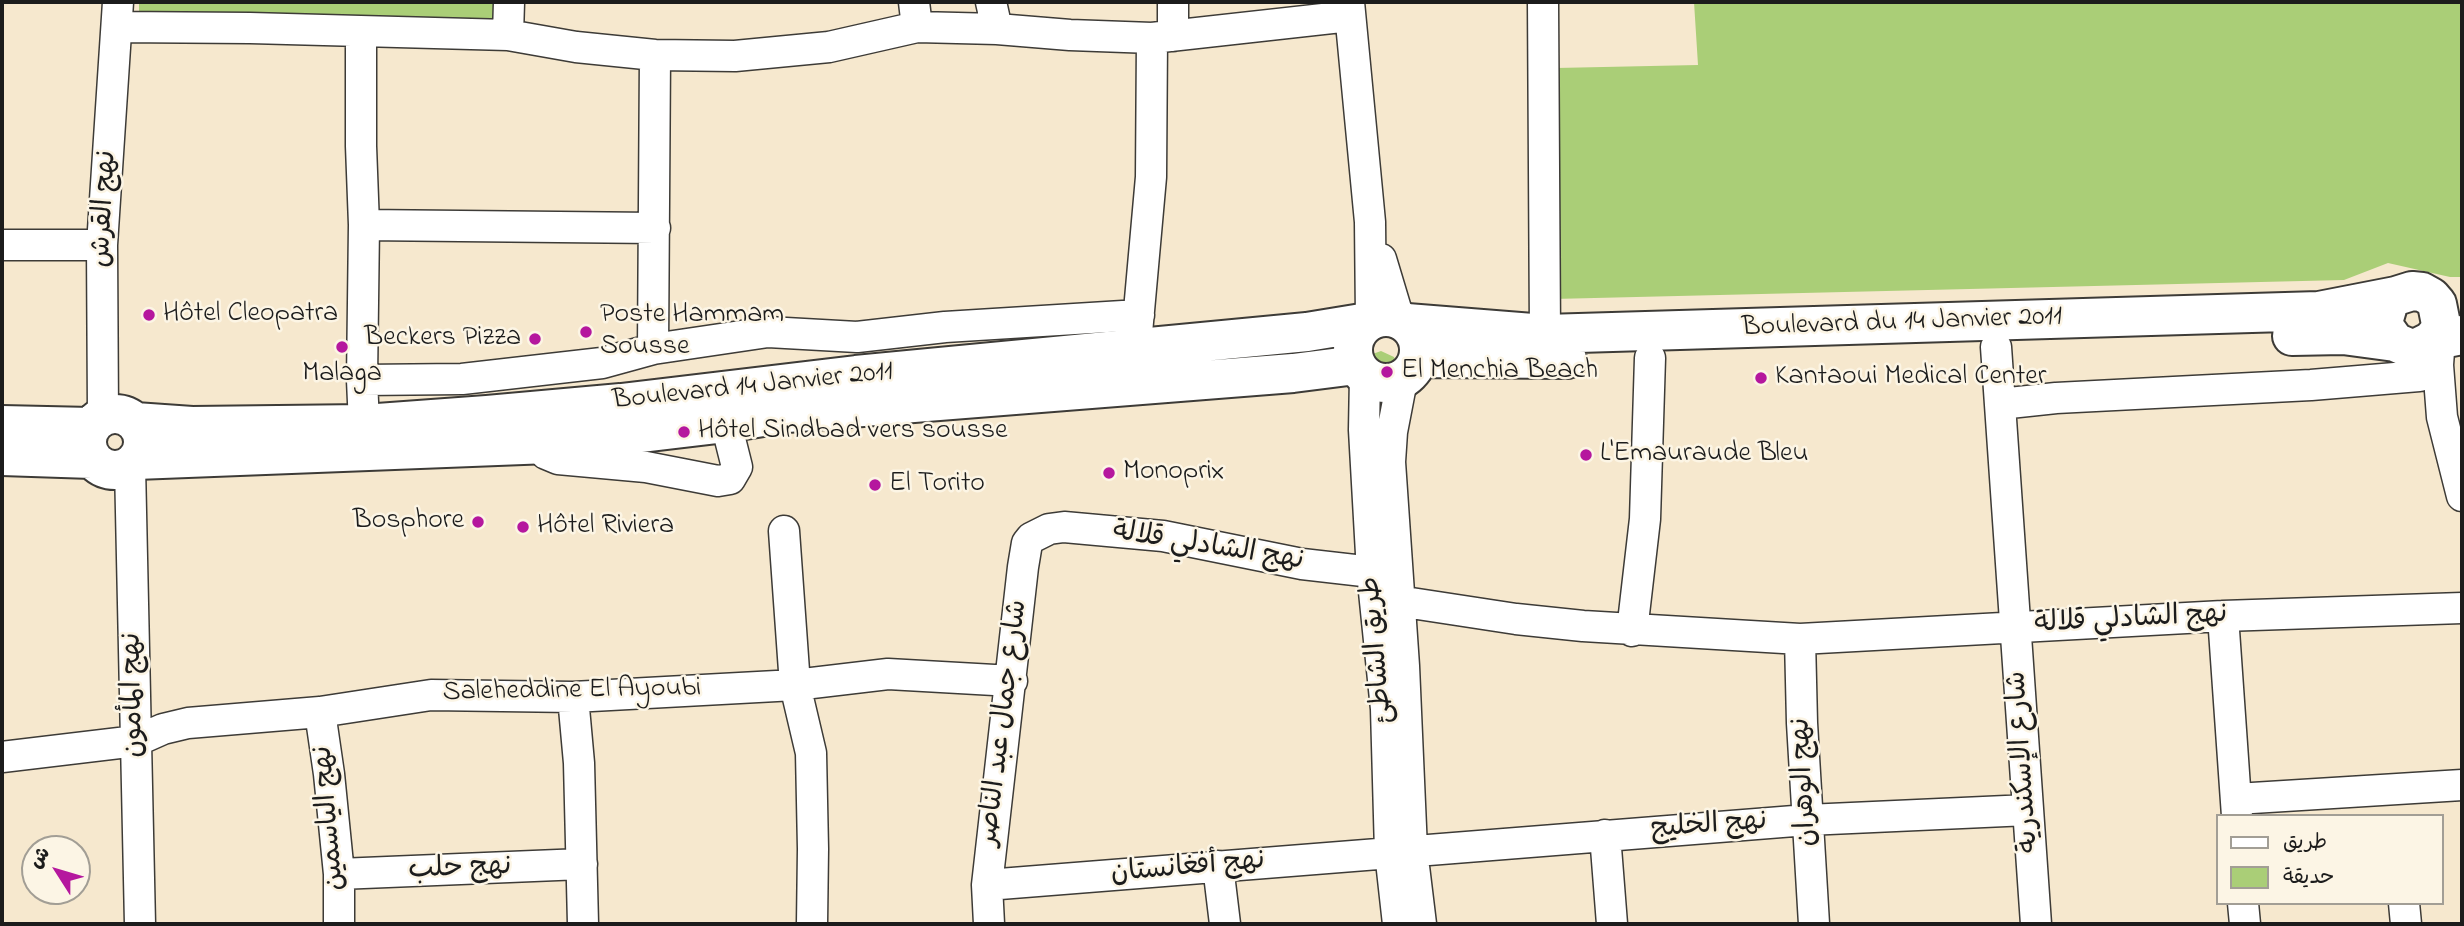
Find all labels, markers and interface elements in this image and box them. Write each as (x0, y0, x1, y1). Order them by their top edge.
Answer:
street label: نهج القرش (86, 150, 126, 268)
place label: Hôtel Cleopatra (163, 298, 338, 332)
place label: Poste Hammam Sousse (600, 299, 784, 365)
street label: Boulevard du 14 Janvier 2011 (1741, 302, 2063, 346)
marker: Hôtel Cleopatra (141, 307, 157, 323)
place label: Beckers Pizza (364, 322, 521, 356)
marker: Poste Hammam Sousse (578, 324, 594, 340)
marker: Beckers Pizza (527, 331, 543, 347)
marker: Malaga (334, 339, 350, 355)
place label: El Menchia Beach (1401, 355, 1598, 389)
street label: Boulevard 14 Janvier 2011 (611, 357, 895, 419)
place label: Malaga (302, 358, 382, 392)
place label: Kantaoui Medical Center (1775, 361, 2046, 395)
marker: El Menchia Beach (1379, 364, 1395, 380)
marker: Kantaoui Medical Center (1753, 370, 1769, 386)
place label: Hôtel Sindbad vers sousse (698, 415, 1008, 449)
marker: Hôtel Sindbad vers sousse (676, 424, 692, 440)
place label: L'Emauraude Bleu (1600, 438, 1808, 472)
marker: L'Emauraude Bleu (1578, 447, 1594, 463)
place label: Monoprix (1123, 456, 1224, 490)
marker: Monoprix (1101, 465, 1117, 481)
place label: El Torito (889, 468, 985, 502)
marker: El Torito (867, 477, 883, 493)
place label: Bosphore (353, 505, 464, 539)
place label: Hôtel Riviera (537, 510, 674, 544)
marker: Bosphore (470, 514, 486, 530)
street label: نهج الشادلي قلالة (1110, 516, 1306, 580)
marker: Hôtel Riviera (515, 519, 531, 535)
street label: طريق الشاطئ (1356, 575, 1402, 725)
street label: شارع جمال عبد الناصر (973, 598, 1037, 848)
street label: نهج الشادلي قلالة (2034, 599, 2228, 643)
street label: نهج المأمون (117, 632, 153, 758)
street label: شارع الإسكندرية (2002, 670, 2048, 854)
street label: Saleheddine El Ayoubi (442, 673, 702, 711)
street label: نهج الوهران (1786, 717, 1826, 847)
street label: نهج الياسمين (308, 744, 354, 892)
street label: نهج الخليج (1650, 806, 1768, 848)
legend (2216, 814, 2443, 905)
text: طريق (2283, 828, 2327, 858)
north arrow (21, 835, 91, 905)
text: ش (23, 842, 57, 875)
street label: نهج أفغانستان (1110, 846, 1266, 892)
street label: نهج حلب (408, 851, 512, 889)
text: حديقة (2283, 863, 2334, 893)

